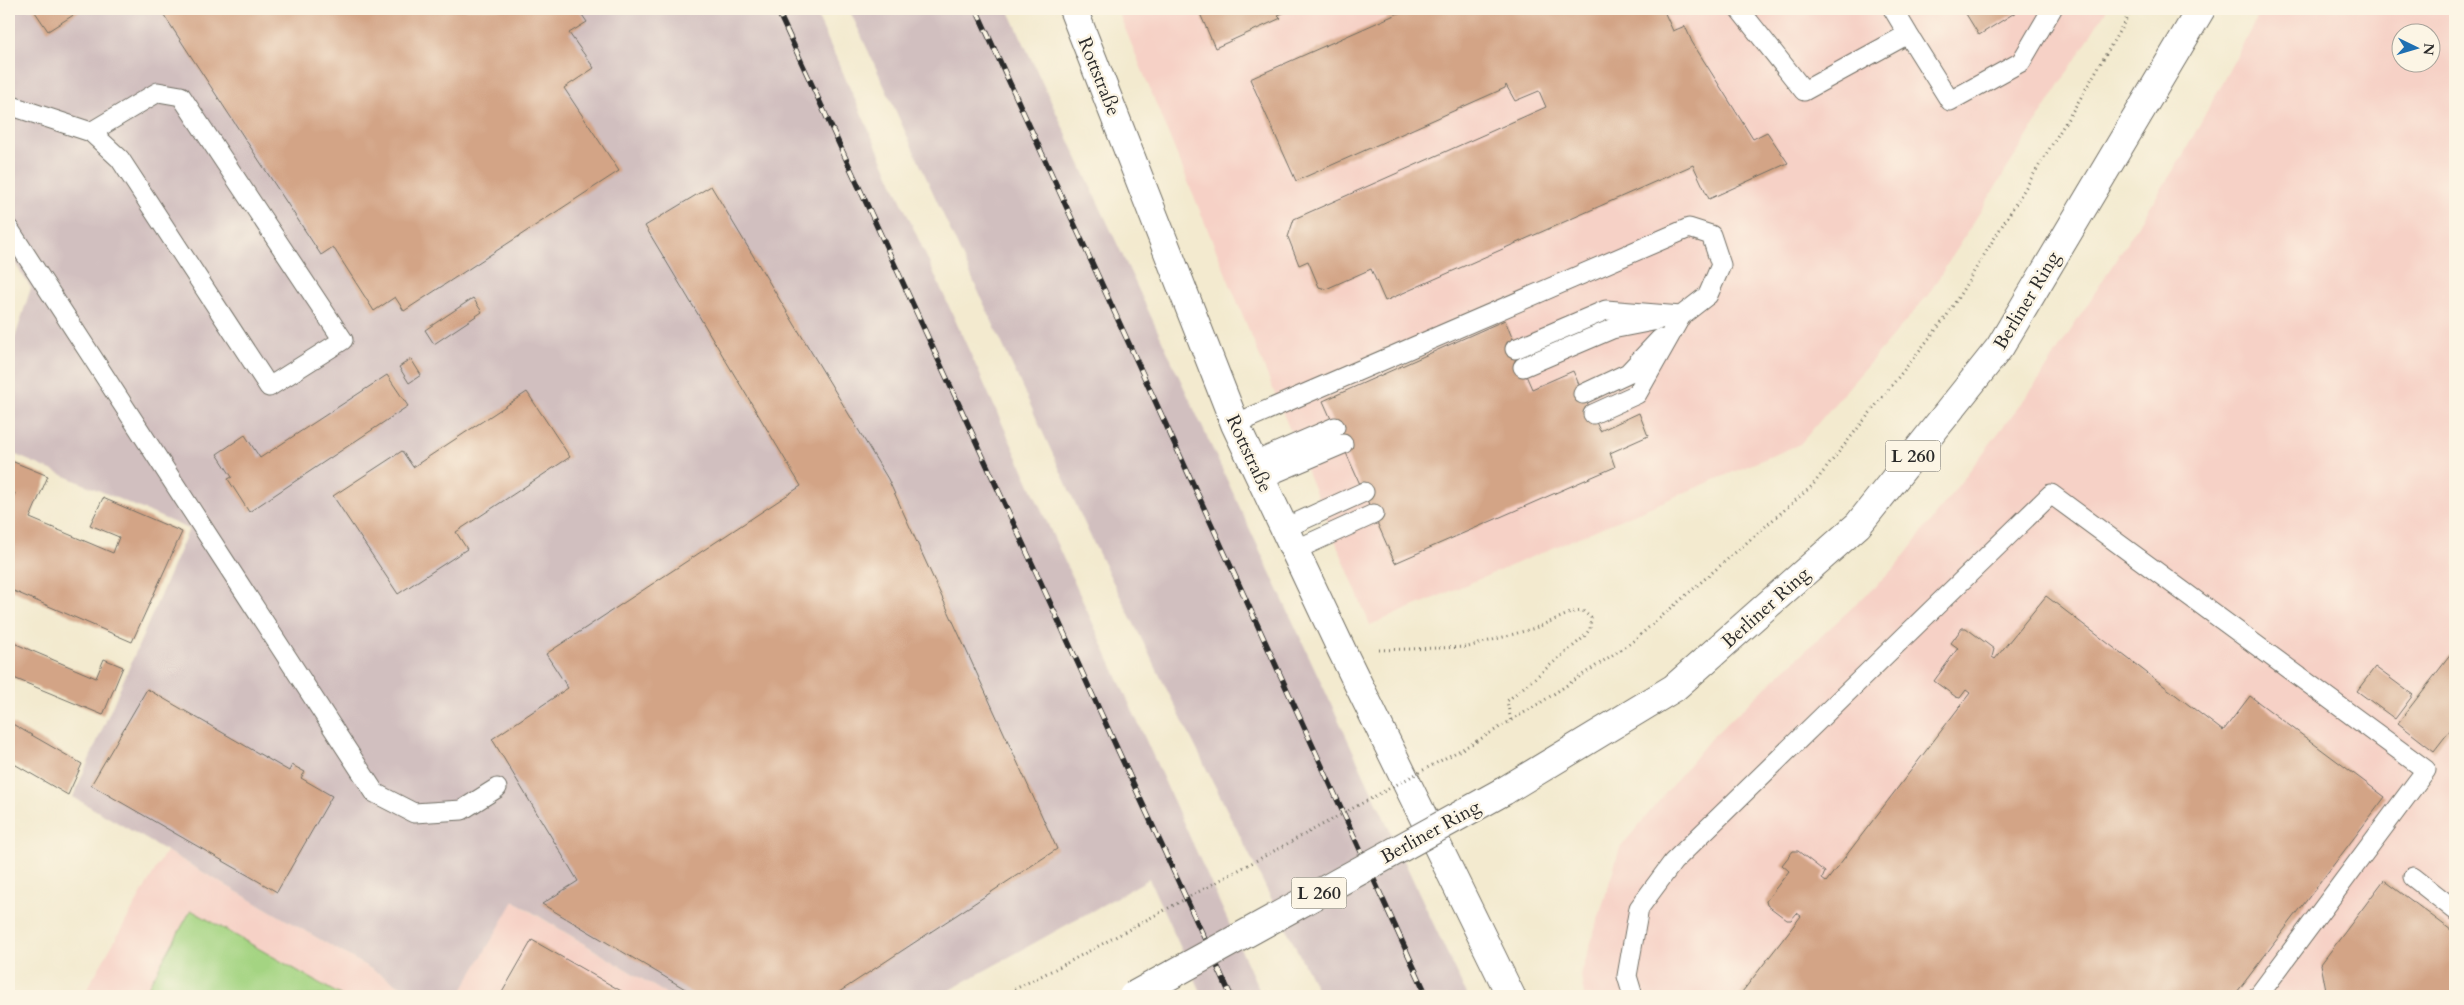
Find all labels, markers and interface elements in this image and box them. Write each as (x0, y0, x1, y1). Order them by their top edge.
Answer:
north arrow (2392, 22, 2442, 72)
street label: Rottstraße (1071, 33, 1127, 120)
text: N (2418, 42, 2438, 56)
street label: Berliner Ring (1987, 246, 2067, 354)
street label: Rottstraße (1220, 410, 1278, 496)
road number: L 260 (1886, 441, 1940, 472)
street label: Berliner Ring (1716, 561, 1816, 654)
street label: Berliner Ring (1376, 794, 1485, 870)
road number: L 260 (1292, 878, 1346, 908)

